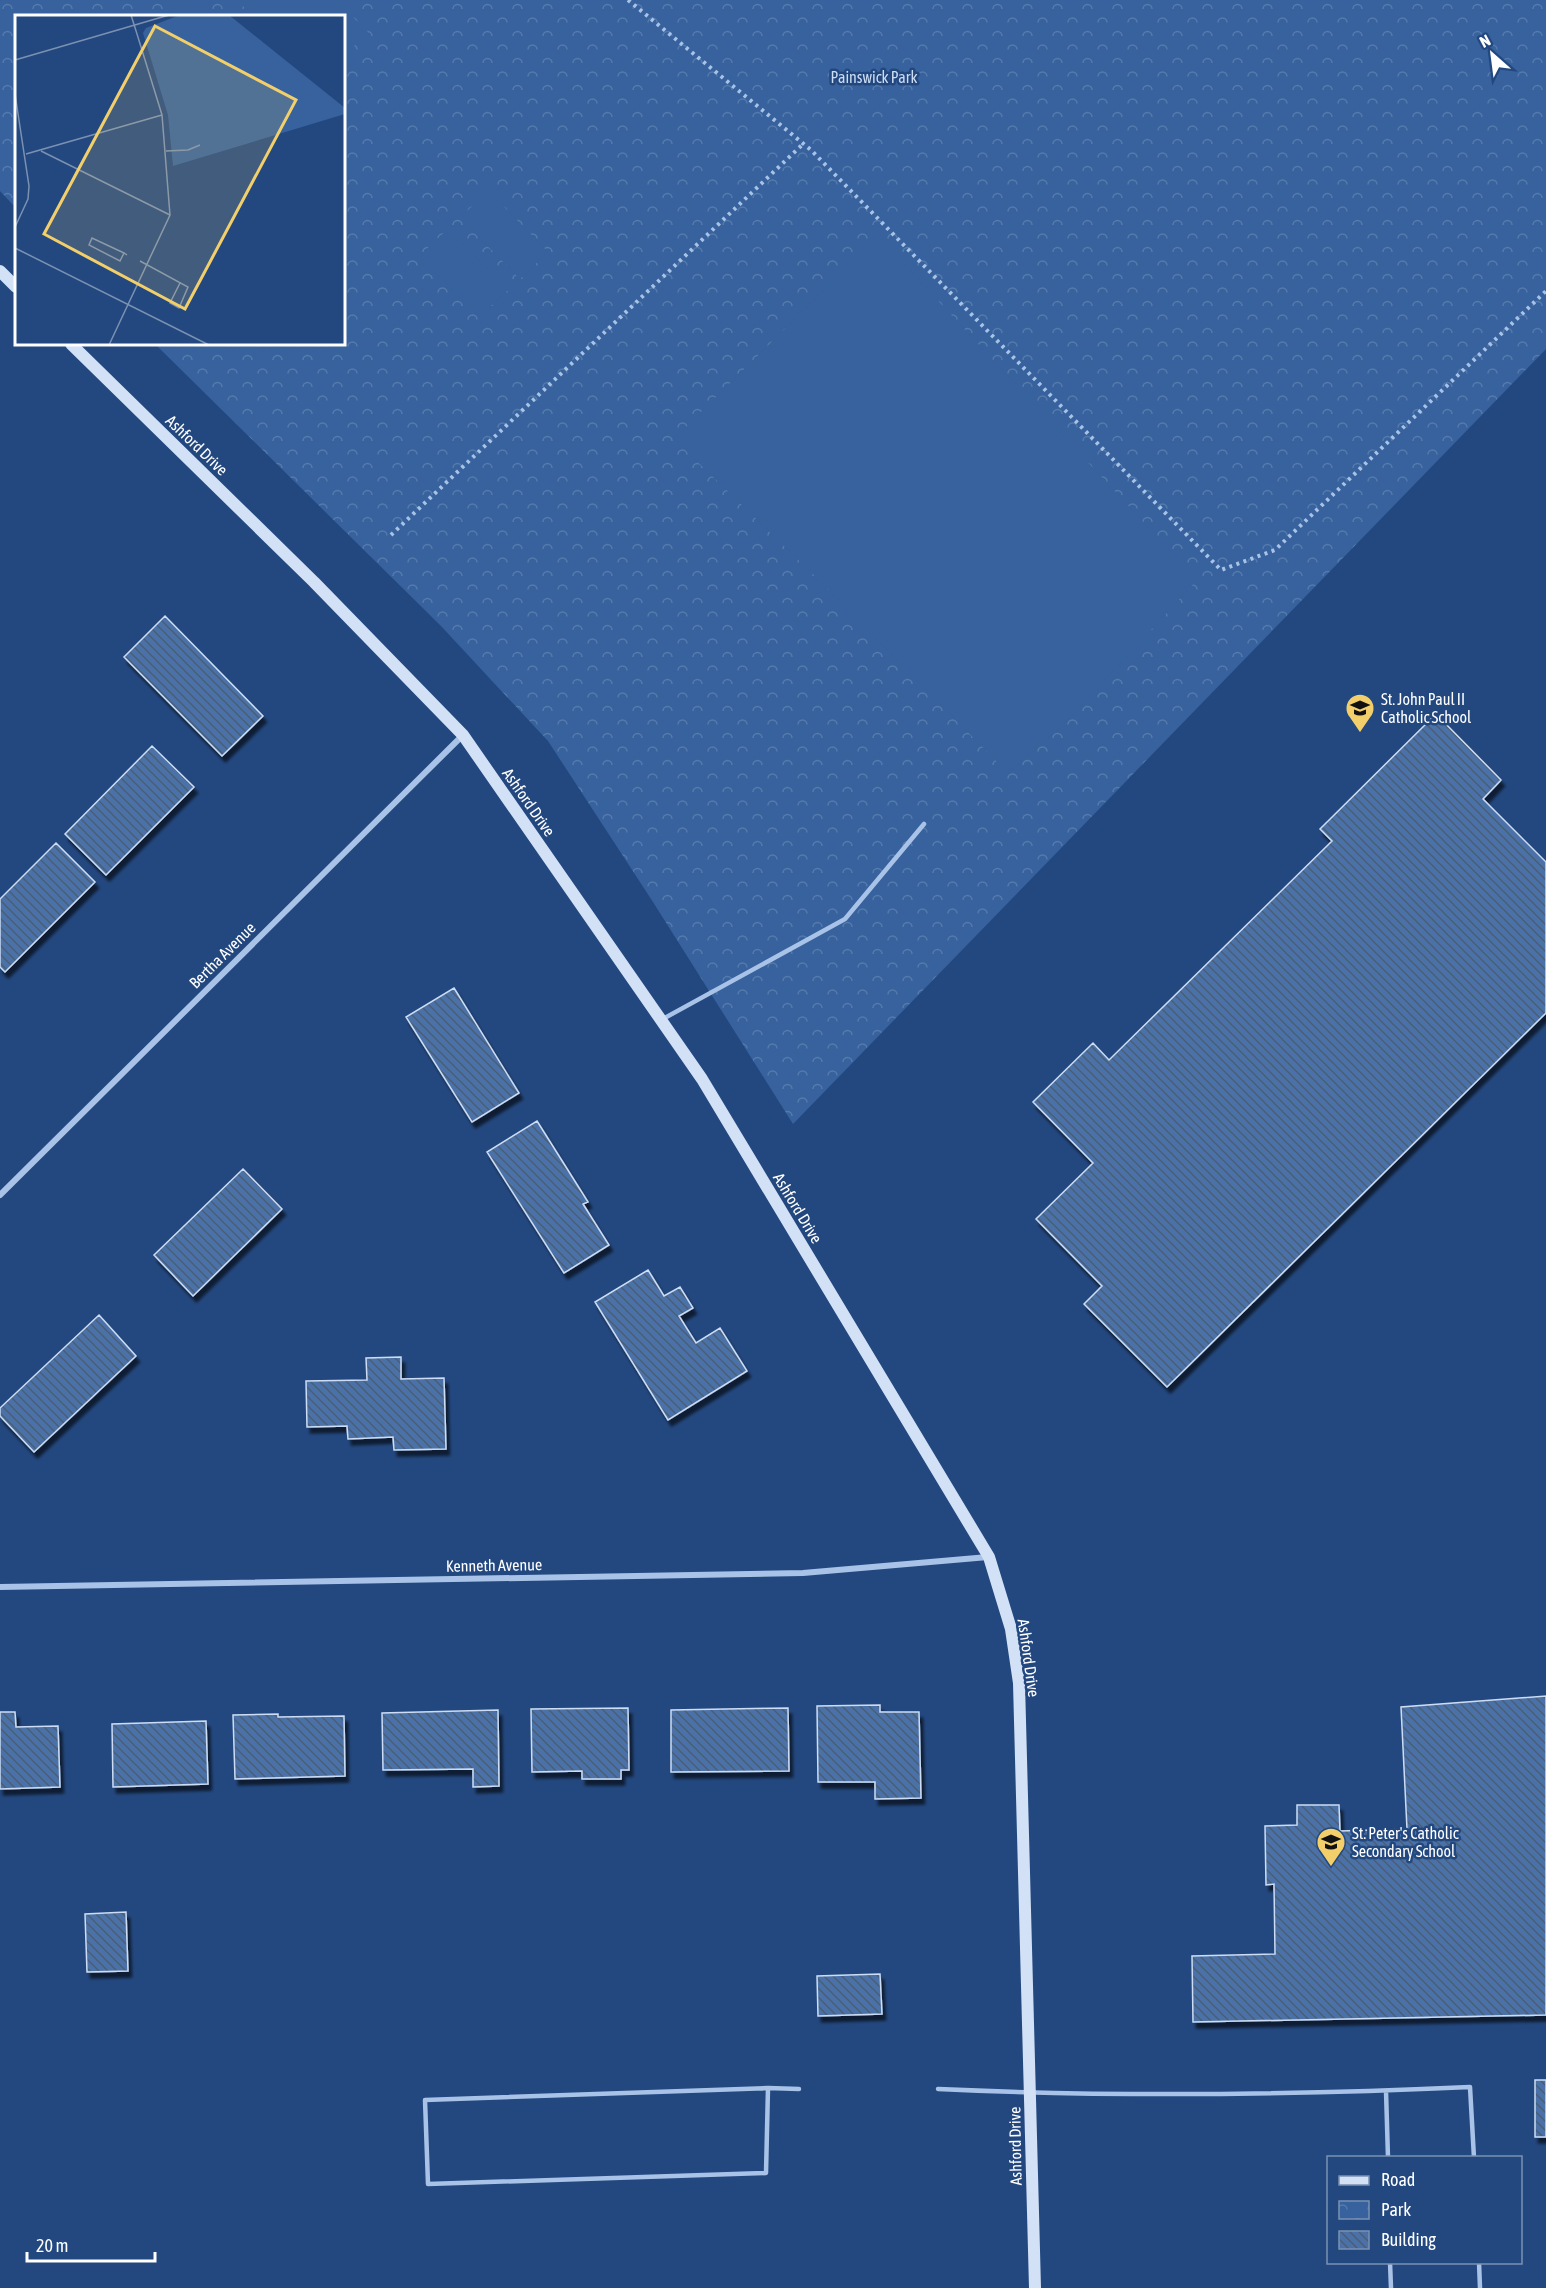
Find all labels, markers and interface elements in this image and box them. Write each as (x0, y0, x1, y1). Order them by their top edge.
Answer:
inset map (15, 15, 345, 345)
north arrow (1462, 24, 1522, 84)
text: N (1477, 31, 1493, 51)
park label: Painswick Park (830, 68, 918, 86)
street label: Ashford Drive (162, 411, 232, 479)
place label: St. John Paul II Catholic School (1381, 690, 1472, 726)
school or university icon: St. John Paul II Catholic School (1344, 692, 1376, 734)
street label: Ashford Drive (499, 765, 559, 839)
street label: Bertha Avenue (185, 918, 259, 992)
street label: Ashford Drive (770, 1170, 826, 1246)
street label: Kenneth Avenue (446, 1555, 542, 1575)
street label: Ashford Drive (1015, 1618, 1043, 1698)
place label: St. Peter's Catholic Secondary School (1352, 1824, 1459, 1861)
school or university icon: St. Peter's Catholic Secondary School (1315, 1826, 1347, 1868)
street label: Ashford Drive (1005, 2106, 1025, 2186)
legend (1327, 2156, 1522, 2264)
text: Road (1381, 2169, 1415, 2190)
text: Park (1381, 2199, 1411, 2220)
scale bar (27, 2225, 154, 2263)
text: Building (1381, 2229, 1436, 2250)
text: 20 m (36, 2235, 68, 2256)

